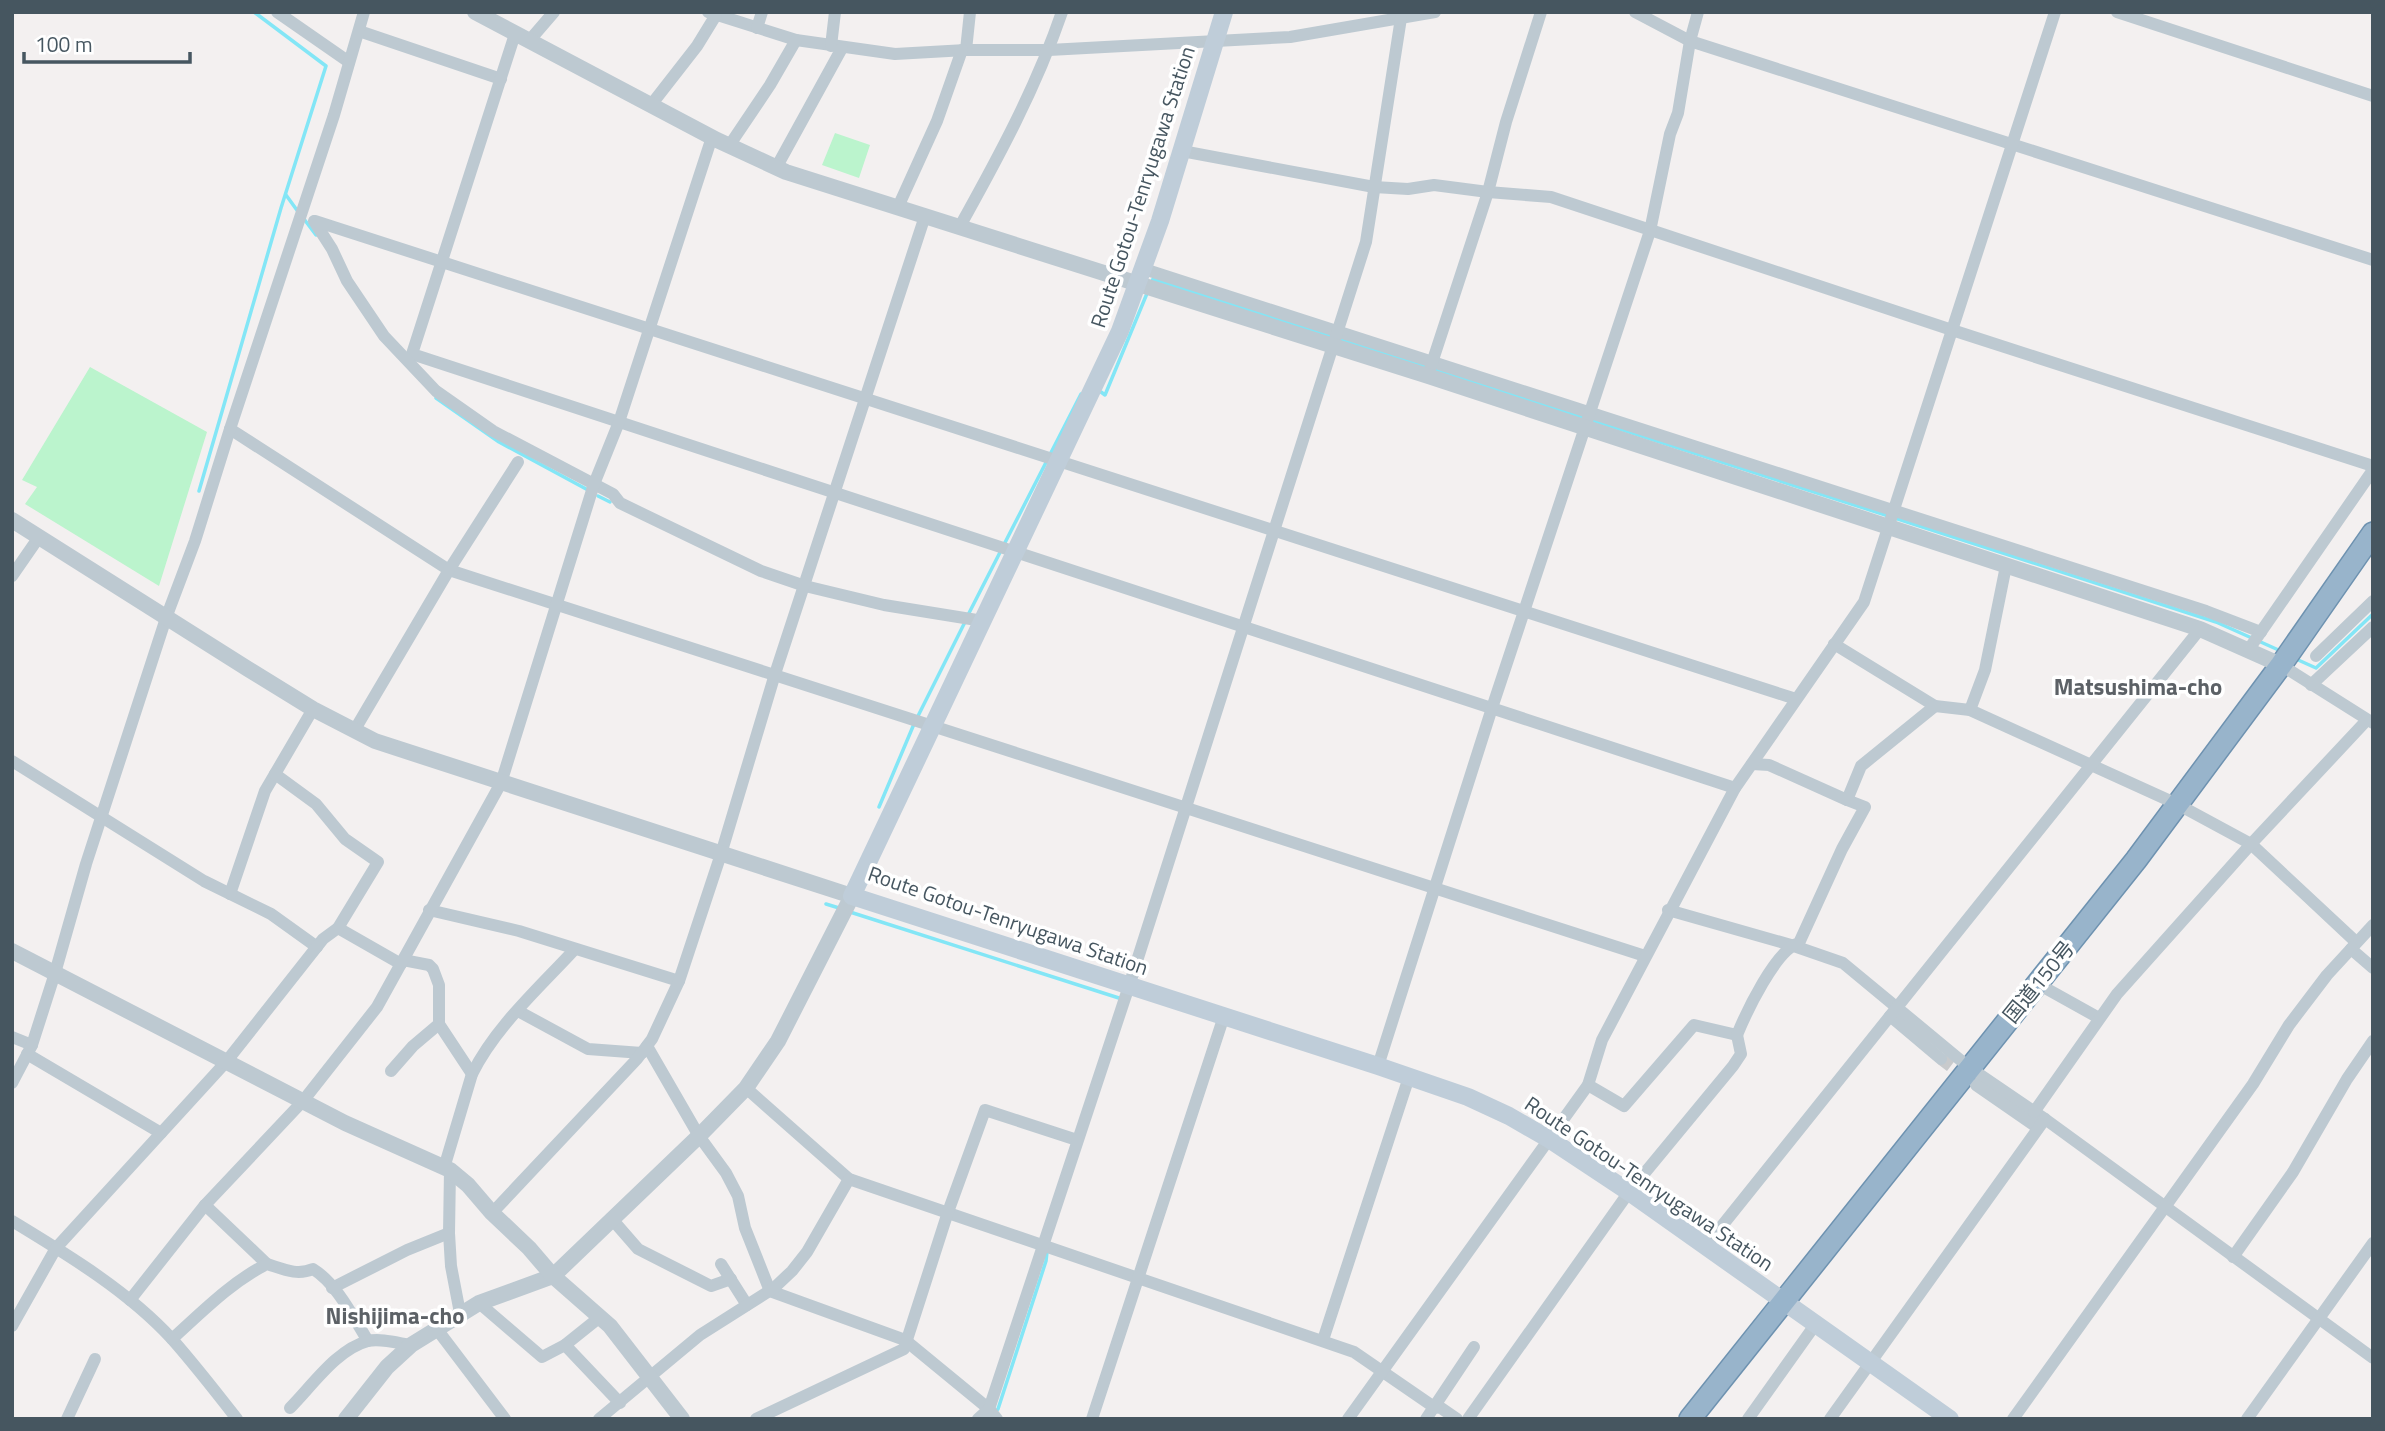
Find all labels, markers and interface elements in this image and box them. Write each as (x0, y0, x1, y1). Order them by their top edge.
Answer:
scale bar (24, 21, 191, 65)
text: 100 m (35, 28, 92, 60)
street label: Route Gotou-Tenryugawa Station (1081, 42, 1203, 332)
district label: Matsushima-cho (2054, 669, 2222, 704)
street label: Route Gotou-Tenryugawa Station (864, 857, 1153, 983)
street label: 国道150号 (1995, 933, 2082, 1030)
street label: Route Gotou-Tenryugawa Station (1519, 1088, 1781, 1279)
district label: Nishijima-cho (326, 1298, 464, 1333)

